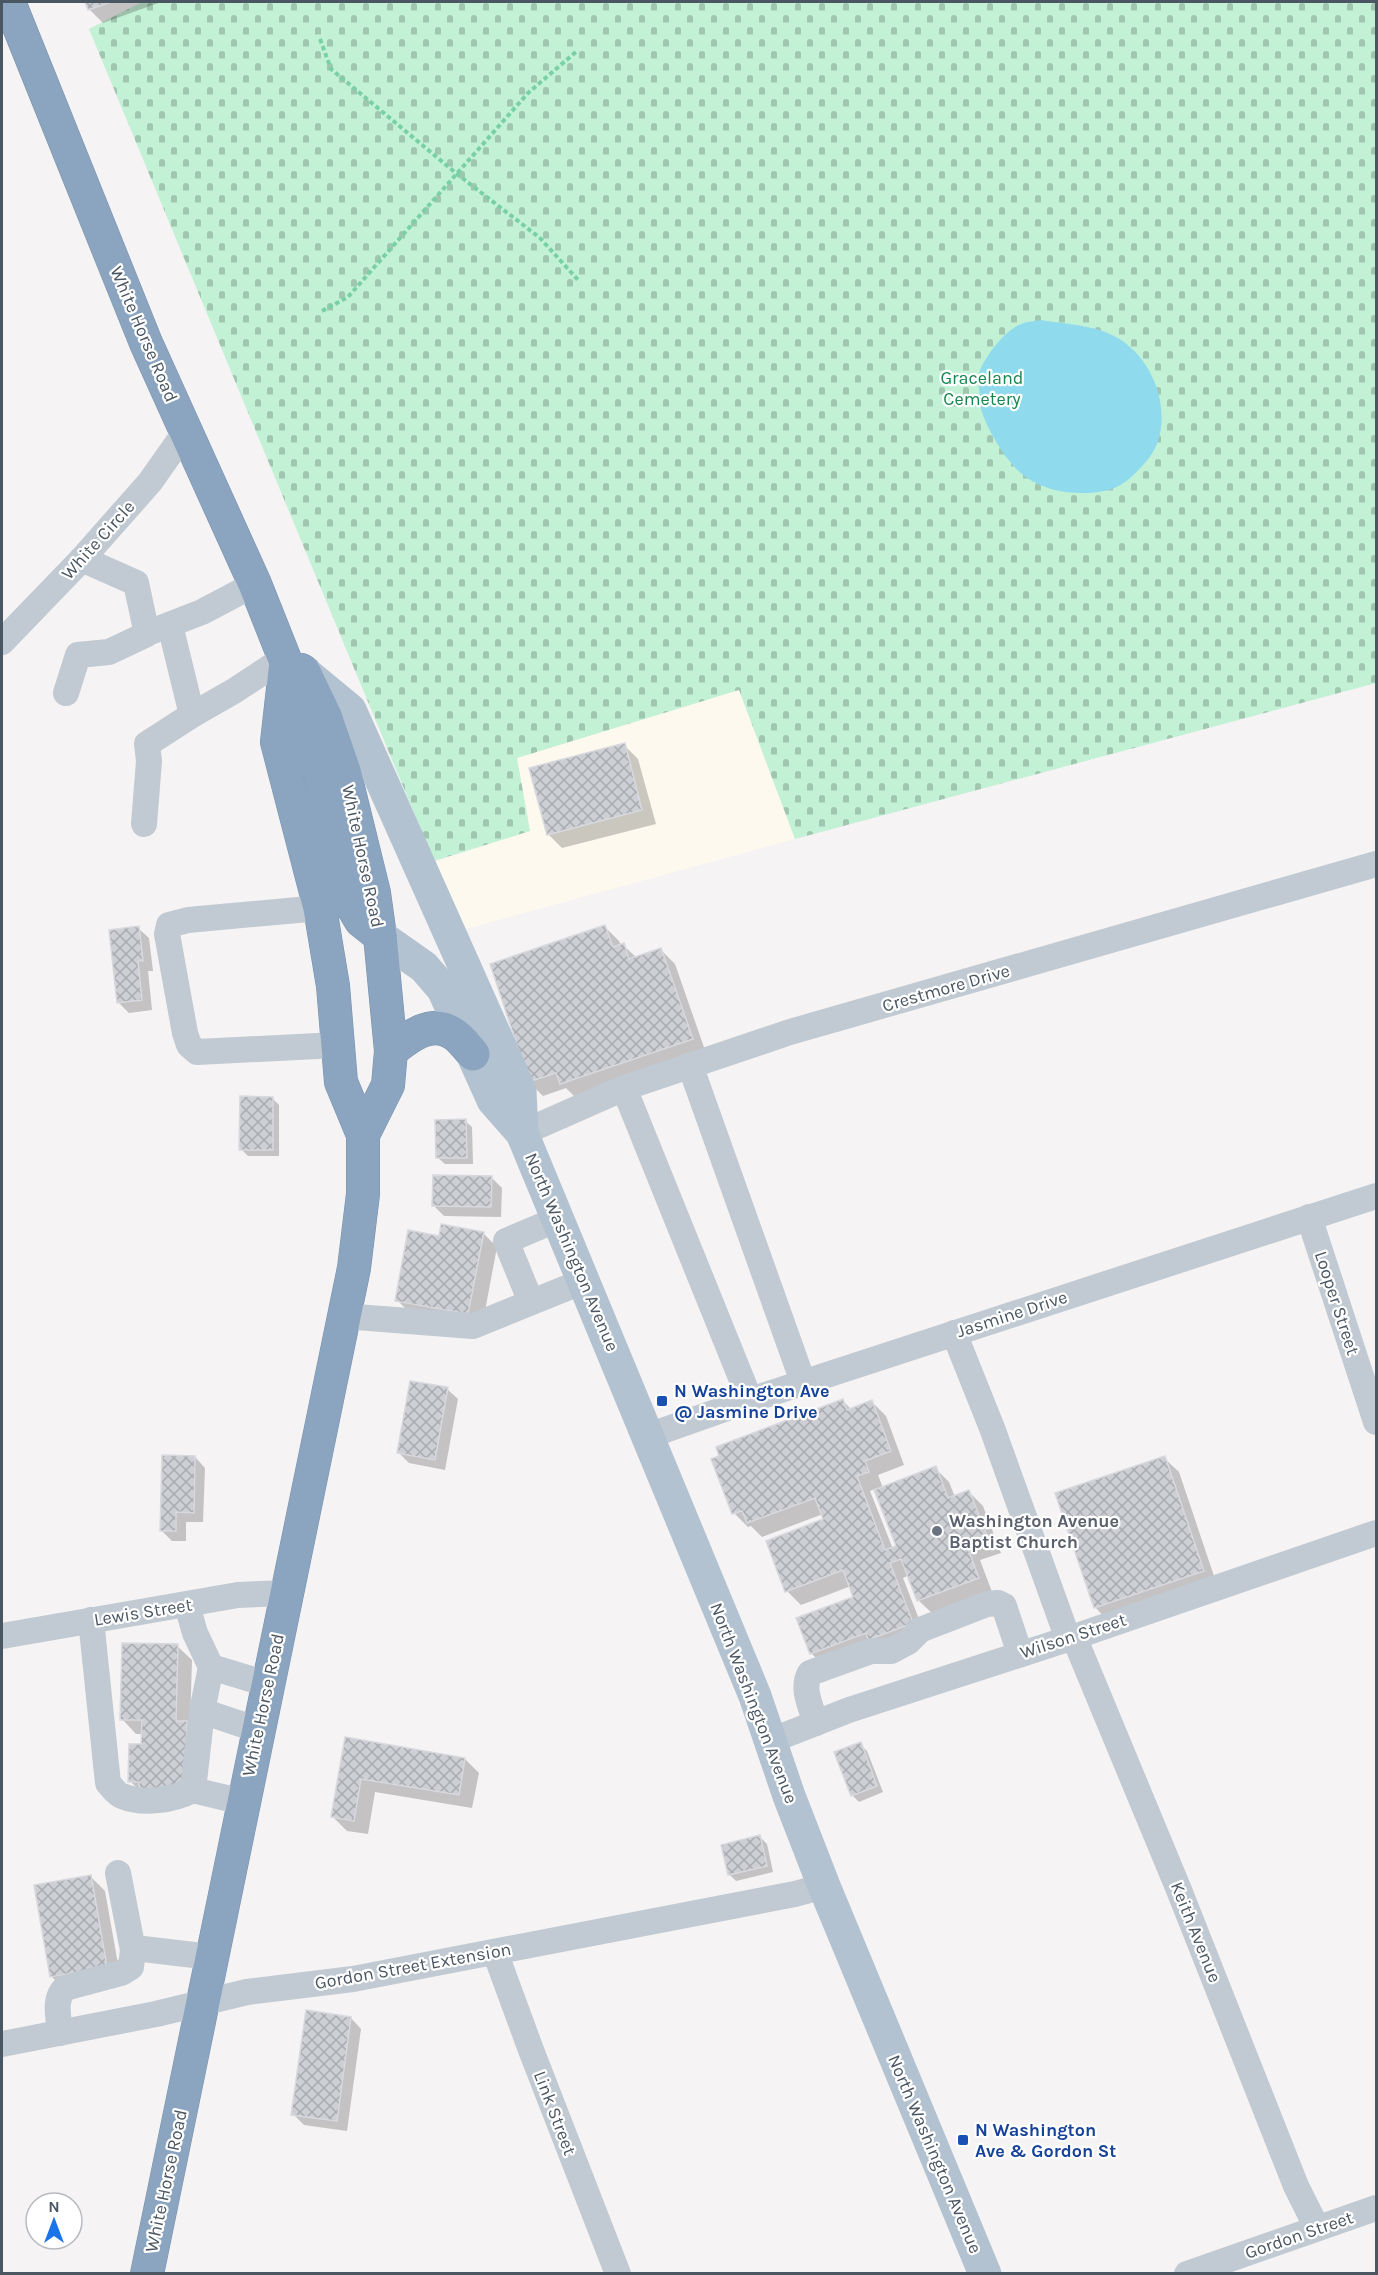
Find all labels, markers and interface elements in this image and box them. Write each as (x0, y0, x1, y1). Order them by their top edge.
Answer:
street label: White Horse Road (105, 263, 183, 405)
park label: Graceland Cemetery (940, 367, 1024, 410)
street label: White Circle (57, 496, 139, 584)
street label: White Horse Road (337, 783, 389, 929)
street label: Crestmore Drive (880, 959, 1012, 1017)
street label: North Washington Avenue (520, 1149, 624, 1355)
street label: Looper Street (1310, 1248, 1364, 1358)
street label: Jasmine Drive (954, 1286, 1070, 1342)
place label: N Washington Ave @ Jasmine Drive (674, 1380, 829, 1423)
marker: N Washington Ave @ Jasmine Drive (655, 1394, 669, 1408)
place label: Washington Avenue Baptist Church (949, 1510, 1119, 1553)
marker: Washington Avenue Baptist Church (930, 1524, 944, 1538)
street label: Lewis Street (92, 1593, 194, 1631)
street label: North Washington Avenue (705, 1599, 803, 1807)
street label: Wilson Street (1017, 1608, 1129, 1664)
street label: White Horse Road (237, 1632, 289, 1778)
street label: Keith Avenue (1166, 1878, 1226, 1986)
street label: Gordon Street Extension (313, 1938, 513, 1994)
street label: North Washington Avenue (883, 2051, 987, 2257)
street label: Link Street (529, 2068, 581, 2158)
street label: White Horse Road (140, 2108, 192, 2254)
place label: N Washington Ave & Gordon St (975, 2119, 1116, 2162)
marker: N Washington Ave & Gordon St (956, 2133, 970, 2147)
north arrow (24, 2191, 84, 2251)
text: N (48, 2197, 60, 2216)
street label: Gordon Street (1242, 2206, 1356, 2264)

